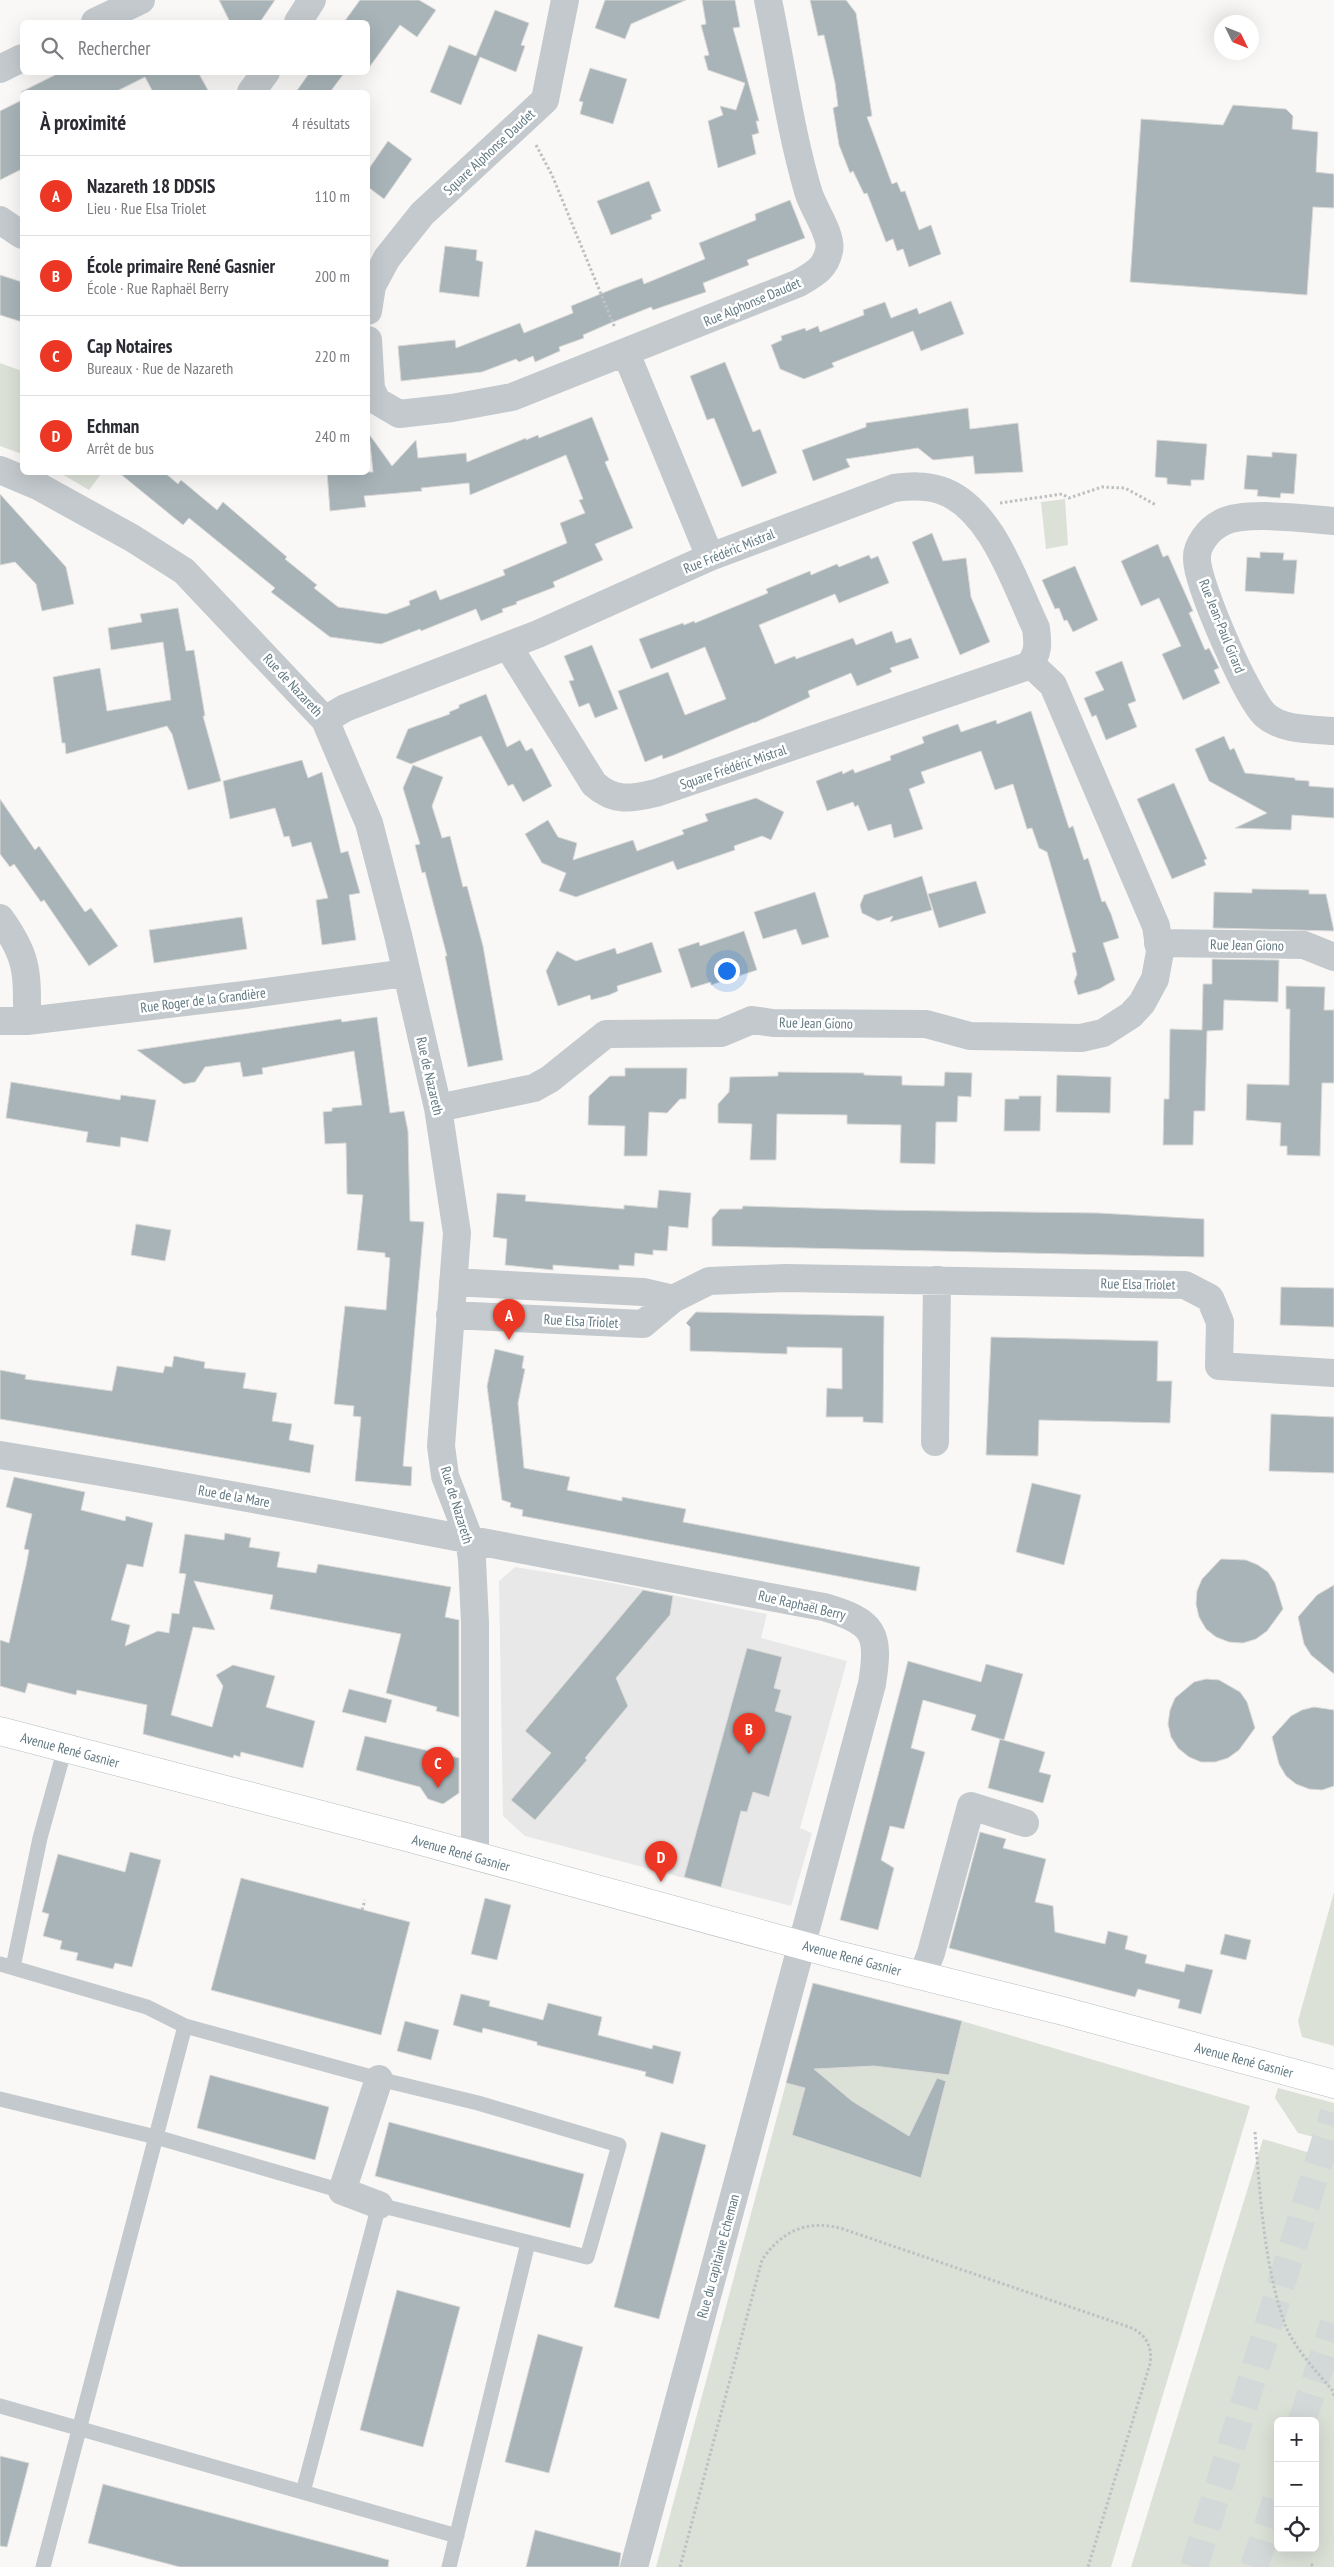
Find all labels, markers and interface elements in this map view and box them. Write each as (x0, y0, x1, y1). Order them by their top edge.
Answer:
north arrow (1214, 15, 1259, 60)
search box (20, 20, 370, 75)
icon: search (38, 34, 66, 62)
text: Rechercher (78, 36, 150, 60)
street label: Square Alphonse Daudet (440, 105, 539, 199)
text: À proximité (40, 109, 126, 136)
text: 4 résultats (292, 113, 350, 133)
text: Nazareth 18 DDSIS (87, 174, 215, 198)
text: A (52, 186, 60, 206)
text: 110 m (315, 186, 350, 206)
text: Lieu · Rue Elsa Triolet (87, 198, 206, 218)
text: École primaire René Gasnier (87, 254, 275, 278)
text: B (52, 266, 60, 286)
text: 200 m (315, 266, 350, 286)
street label: Rue Alphonse Daudet (701, 273, 803, 331)
text: École · Rue Raphaël Berry (87, 278, 229, 298)
text: Cap Notaires (87, 334, 172, 358)
text: C (52, 346, 60, 366)
text: 220 m (315, 346, 350, 366)
text: Bureaux · Rue de Nazareth (87, 358, 233, 378)
text: Echman (87, 414, 139, 438)
text: D (52, 426, 60, 446)
text: 240 m (315, 426, 350, 446)
text: Arrêt de bus (87, 438, 154, 458)
street label: Rue Frédéric Mistral (681, 524, 778, 577)
street label: Rue Jean-Paul Girard (1195, 576, 1249, 676)
street label: Rue de Nazareth (259, 650, 327, 720)
street label: Square Frédéric Mistral (677, 740, 789, 794)
street label: Rue Jean Giono (1210, 935, 1284, 955)
your location (714, 958, 740, 984)
street label: Rue Roger de la Grandière (139, 983, 267, 1017)
street label: Rue Jean Giono (779, 1013, 853, 1033)
street label: Rue de Nazareth (412, 1035, 448, 1117)
street label: Rue Elsa Triolet (1101, 1274, 1176, 1294)
pin: A (493, 1299, 525, 1340)
street label: Rue Elsa Triolet (543, 1310, 619, 1332)
street label: Rue de Nazareth (437, 1464, 477, 1546)
street label: Rue de la Mare (197, 1481, 271, 1511)
street label: Rue Raphaël Berry (757, 1586, 848, 1624)
pin: B (733, 1713, 765, 1754)
street label: Avenue René Gasnier (19, 1728, 121, 1772)
pin: C (422, 1747, 454, 1788)
street label: Avenue René Gasnier (410, 1830, 512, 1876)
pin: D (645, 1841, 677, 1882)
street label: Avenue René Gasnier (801, 1936, 903, 1980)
street label: Avenue René Gasnier (1193, 2038, 1295, 2082)
street label: Rue du capitaine Echeman (693, 2192, 743, 2320)
map controls (1274, 2417, 1319, 2552)
button: + (1274, 2417, 1319, 2462)
button: − (1274, 2462, 1319, 2507)
button: locate (1274, 2507, 1319, 2552)

